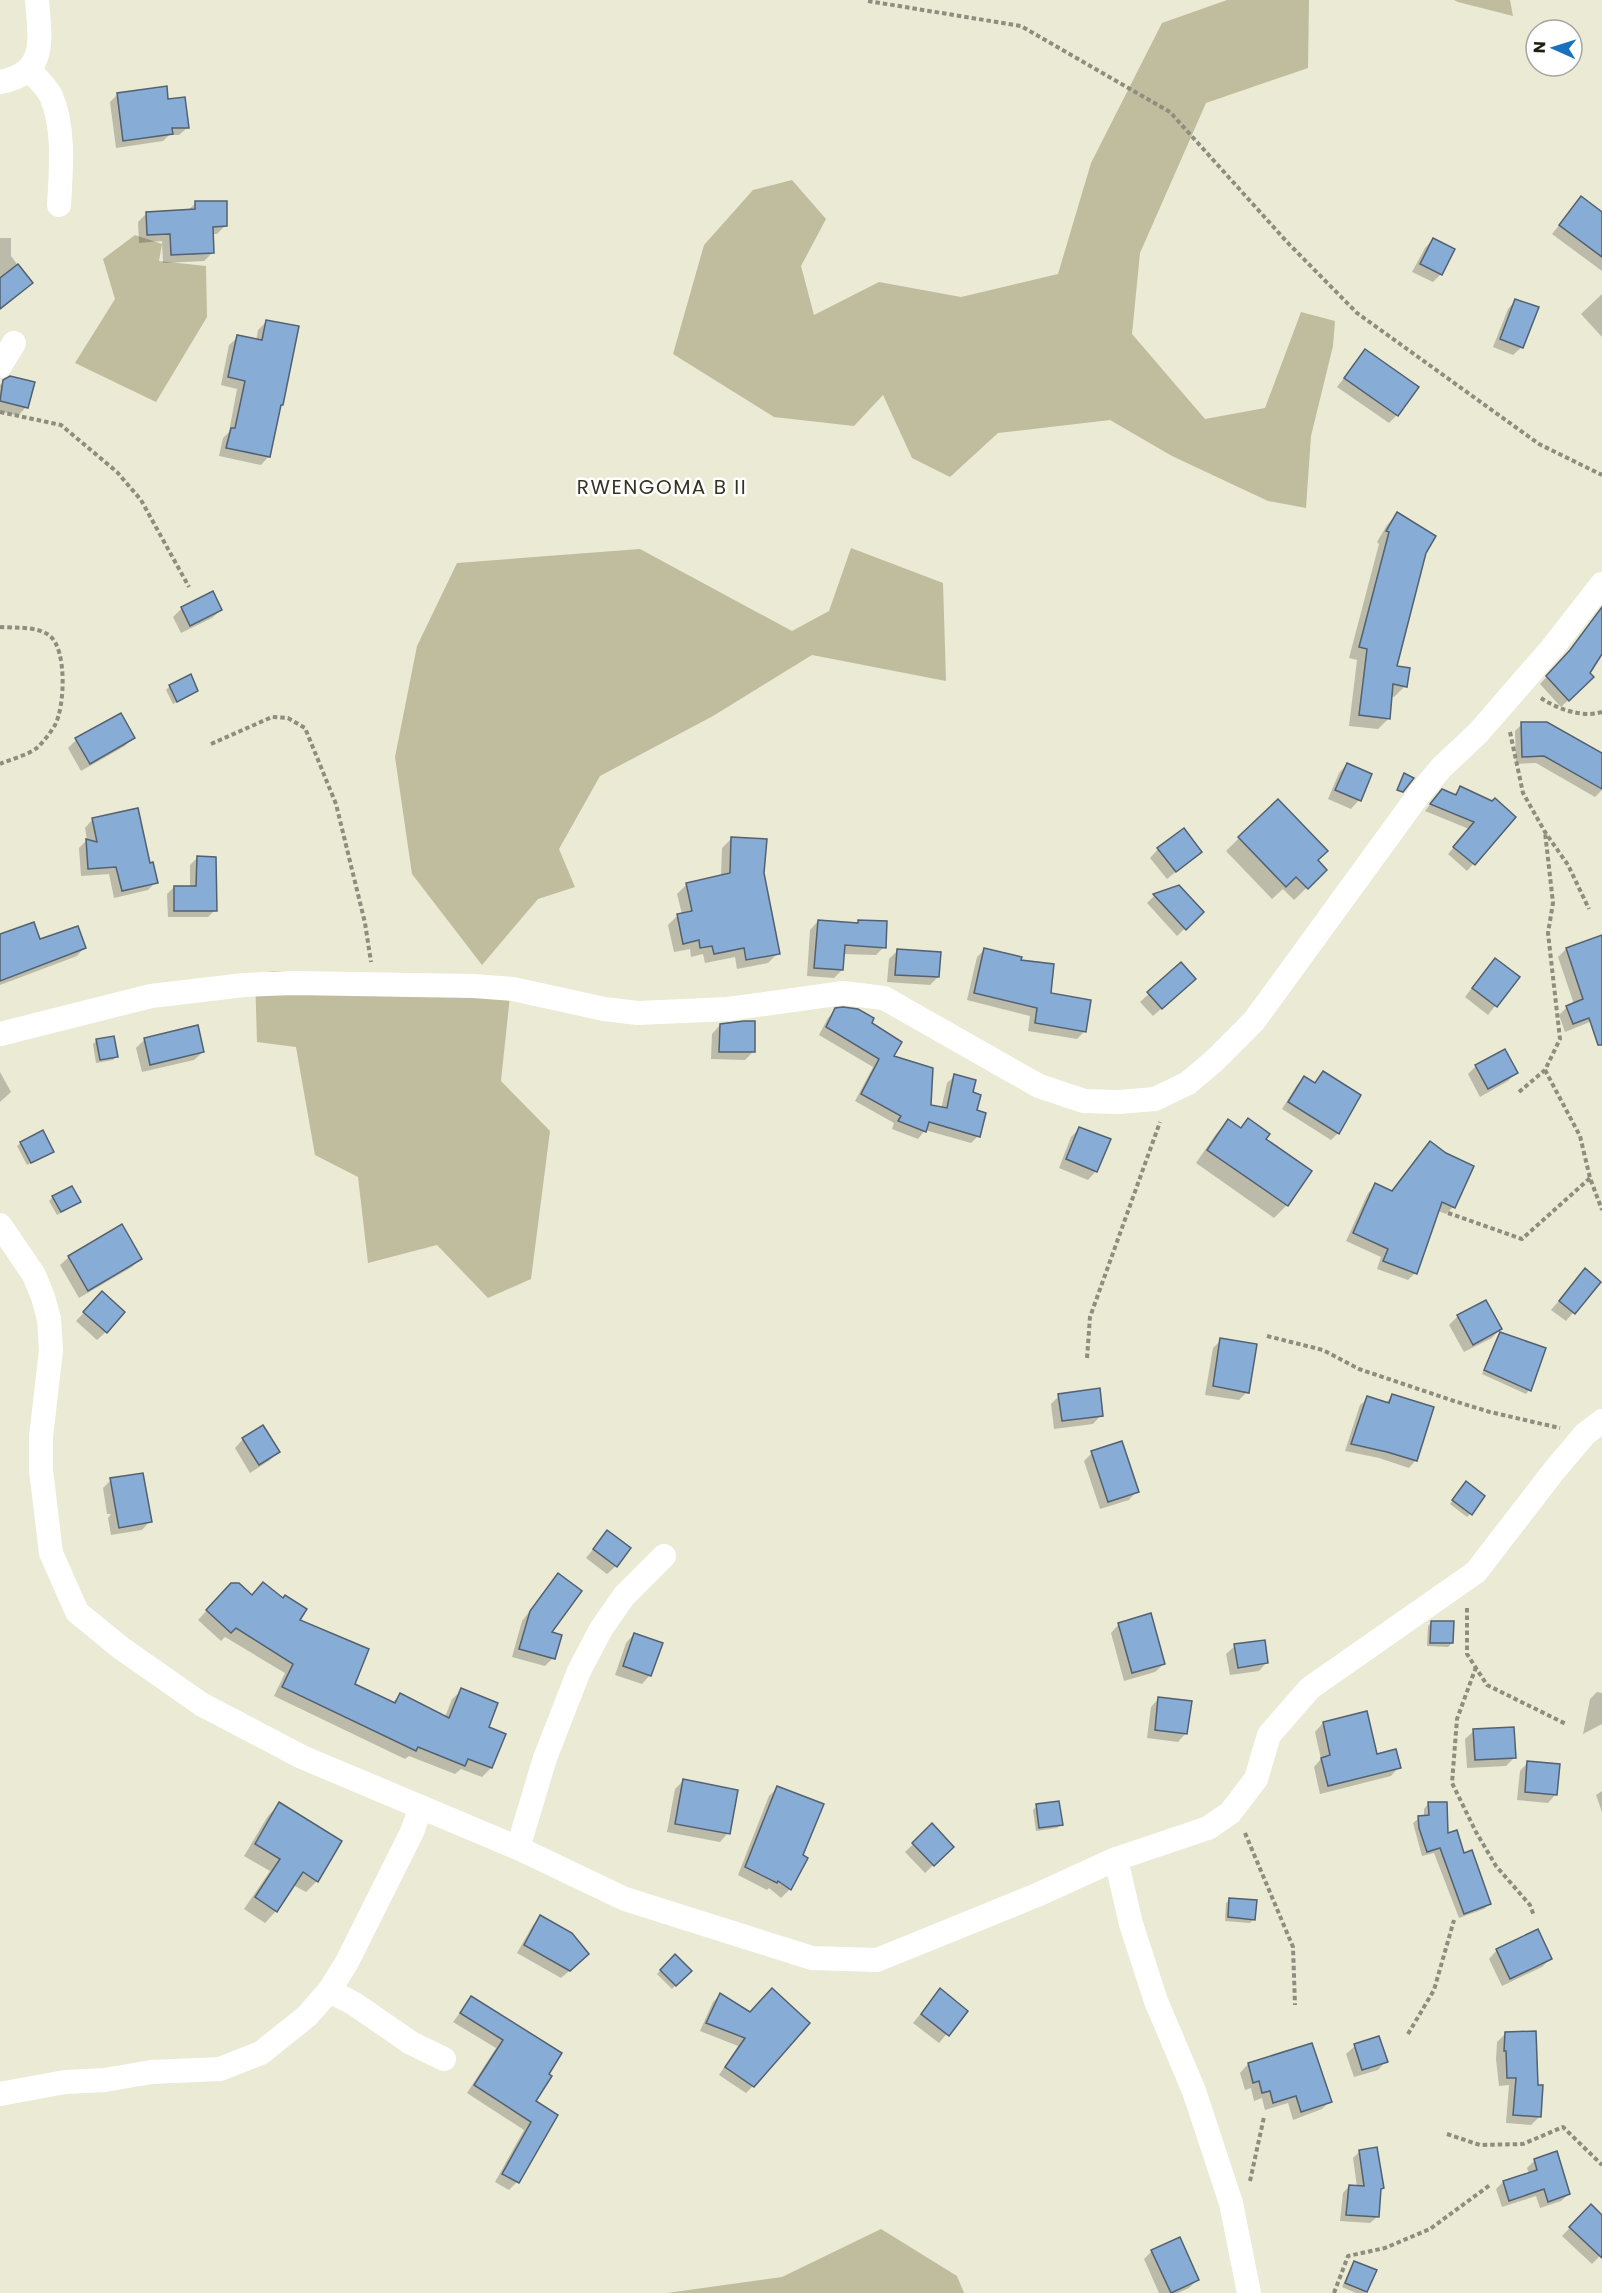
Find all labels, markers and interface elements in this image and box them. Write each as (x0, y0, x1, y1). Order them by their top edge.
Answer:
north arrow (1524, 18, 1584, 78)
text: N (1528, 41, 1551, 54)
district label: RWENGOMA B II (577, 473, 747, 501)

